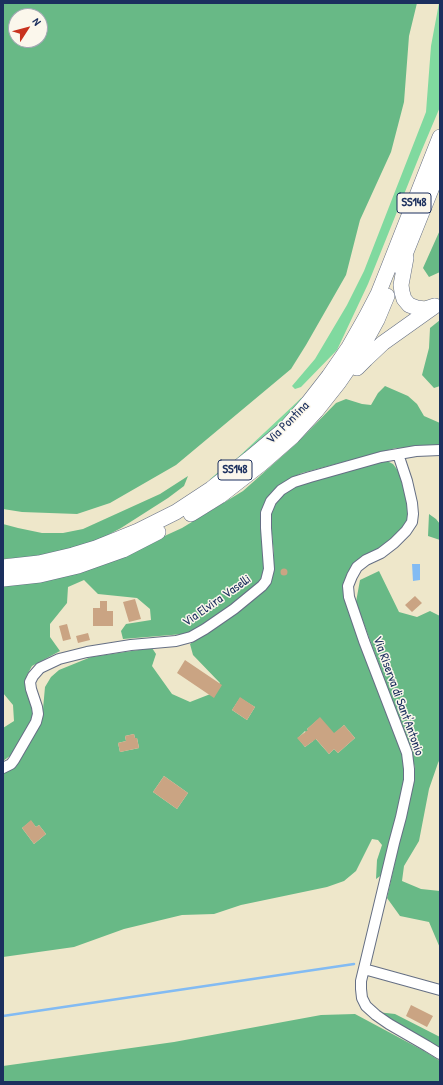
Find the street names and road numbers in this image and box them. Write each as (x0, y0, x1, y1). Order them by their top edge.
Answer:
road number: SS148 (397, 193, 431, 213)
street label: Via Pontina (263, 398, 313, 448)
road number: SS148 (218, 460, 252, 480)
street label: Via Elvira Vaselli (180, 572, 254, 630)
street label: Via Riserva di Sant'Antonio (369, 634, 427, 758)

